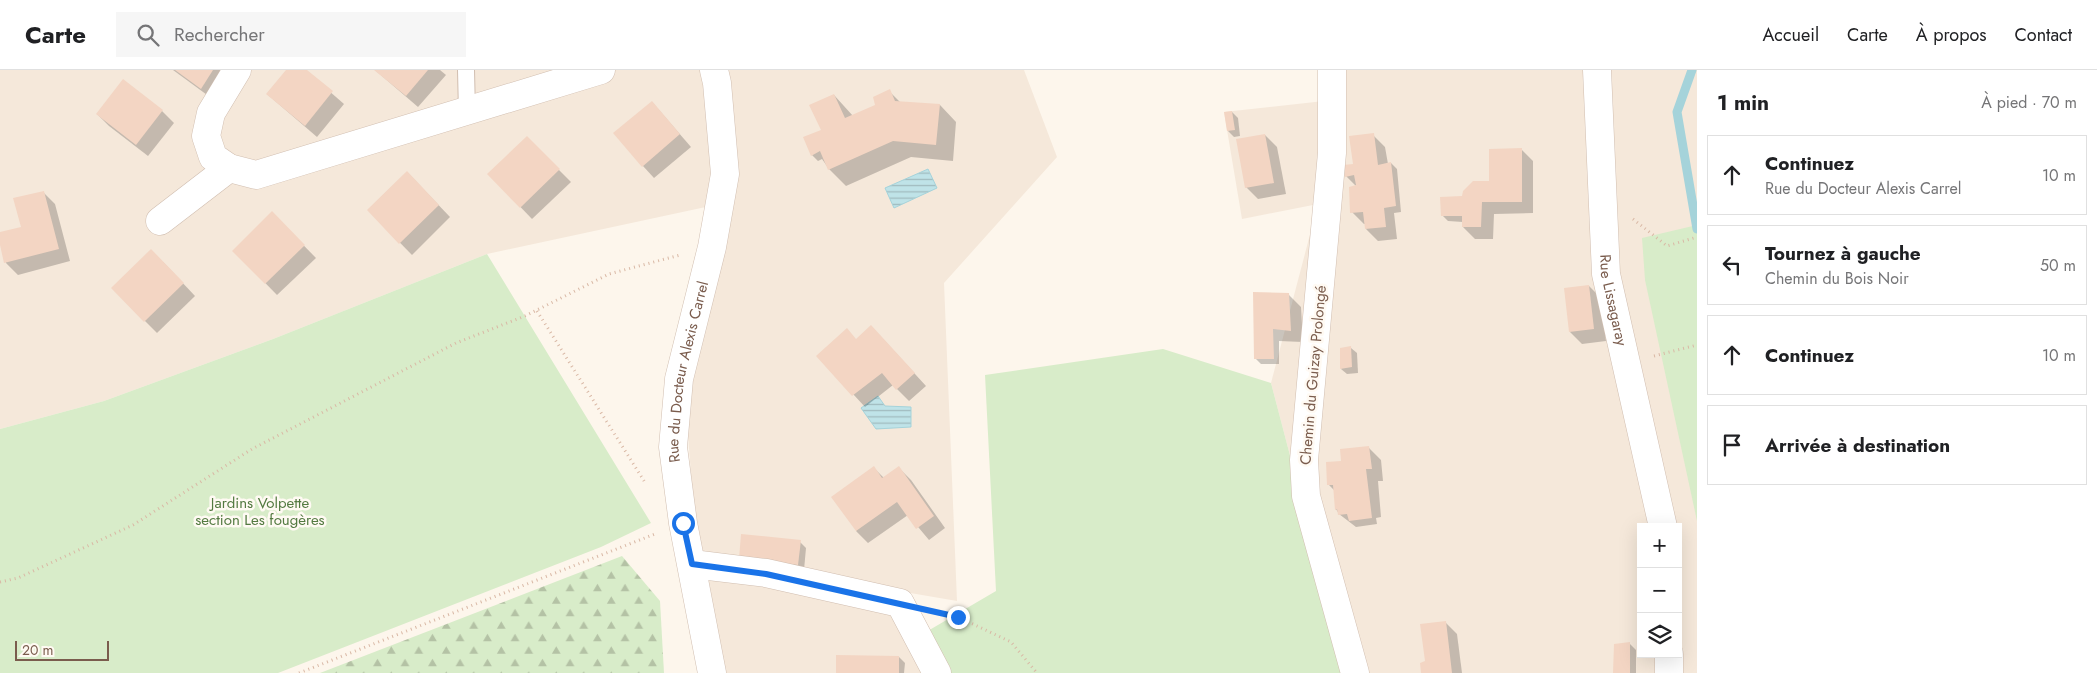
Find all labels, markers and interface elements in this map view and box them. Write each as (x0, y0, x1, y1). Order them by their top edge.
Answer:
search box (116, 12, 466, 57)
text: Carte (25, 17, 86, 52)
icon: search (134, 21, 162, 49)
text: Rechercher (174, 21, 265, 48)
text: Accueil (1762, 22, 1819, 48)
text: Carte (1847, 22, 1888, 48)
text: À propos (1916, 22, 1986, 48)
text: Contact (2014, 22, 2072, 48)
text: 1 min (1717, 88, 1769, 118)
text: À pied · 70 m (1981, 91, 2077, 114)
text: Continuez (1765, 150, 1854, 177)
icon: ahead (1718, 161, 1746, 189)
text: 10 m (2042, 164, 2076, 187)
text: Rue du Docteur Alexis Carrel (1765, 177, 1961, 200)
text: Tournez à gauche (1765, 240, 1921, 267)
icon: left (1718, 251, 1746, 279)
street label: Rue Lissagaray (1594, 254, 1633, 348)
text: 50 m (2040, 254, 2076, 277)
text: Chemin du Bois Noir (1765, 267, 1909, 290)
street label: Rue du Docteur Alexis Carrel (662, 279, 714, 464)
street label: Chemin du Guizay Prolongé (1294, 284, 1332, 466)
icon: ahead (1718, 341, 1746, 369)
text: Continuez (1765, 342, 1854, 369)
text: 10 m (2042, 344, 2076, 367)
icon: arrive (1718, 431, 1746, 459)
text: Arrivée à destination (1765, 432, 1950, 459)
park label: Jardins Volpette section Les fougères (195, 492, 325, 531)
route start (672, 512, 695, 535)
map controls (1637, 523, 1682, 658)
button: + (1637, 523, 1682, 568)
button: − (1637, 568, 1682, 613)
route end (947, 606, 970, 629)
button: layers (1637, 613, 1682, 658)
scale bar (15, 638, 109, 661)
text: 20 m (22, 640, 54, 660)

